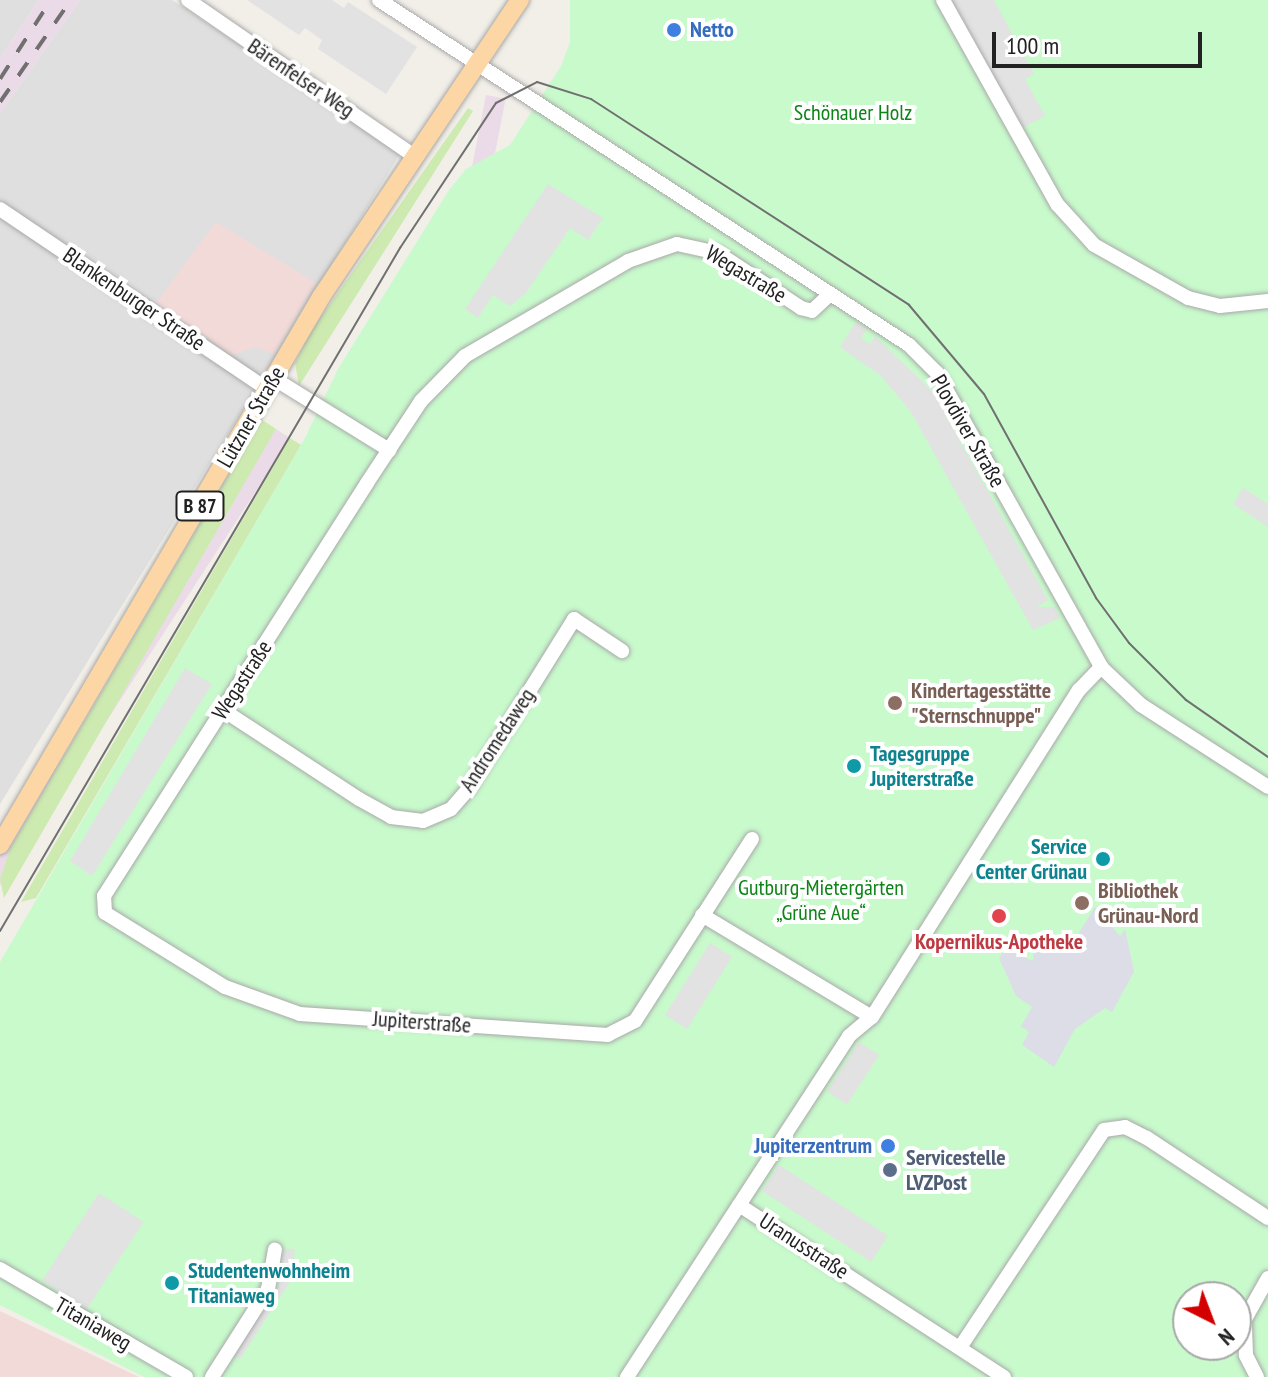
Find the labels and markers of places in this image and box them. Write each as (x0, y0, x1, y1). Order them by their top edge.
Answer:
place label: Netto (690, 17, 734, 43)
marker: Netto (665, 21, 683, 39)
place label: Kindertagesstätte "Sternschnuppe" (911, 677, 1051, 728)
marker: Kindertagesstätte "Sternschnuppe" (886, 694, 904, 712)
place label: Tagesgruppe Jupiterstraße (870, 740, 974, 792)
marker: Tagesgruppe Jupiterstraße (845, 757, 863, 775)
place label: Service Center Grünau (975, 833, 1087, 884)
marker: Service Center Grünau (1094, 850, 1112, 868)
place label: Bibliothek Grünau-Nord (1098, 877, 1199, 928)
marker: Bibliothek Grünau-Nord (1073, 894, 1091, 912)
marker: Kopernikus-Apotheke (990, 907, 1008, 925)
place label: Kopernikus-Apotheke (915, 929, 1083, 955)
place label: Jupiterzentrum (754, 1133, 872, 1159)
marker: Jupiterzentrum (879, 1137, 897, 1155)
place label: Servicestelle LVZPost (906, 1144, 1006, 1196)
marker: Servicestelle LVZPost (881, 1161, 899, 1179)
place label: Studentenwohnheim Titaniaweg (188, 1257, 350, 1308)
marker: Studentenwohnheim Titaniaweg (163, 1274, 181, 1292)

